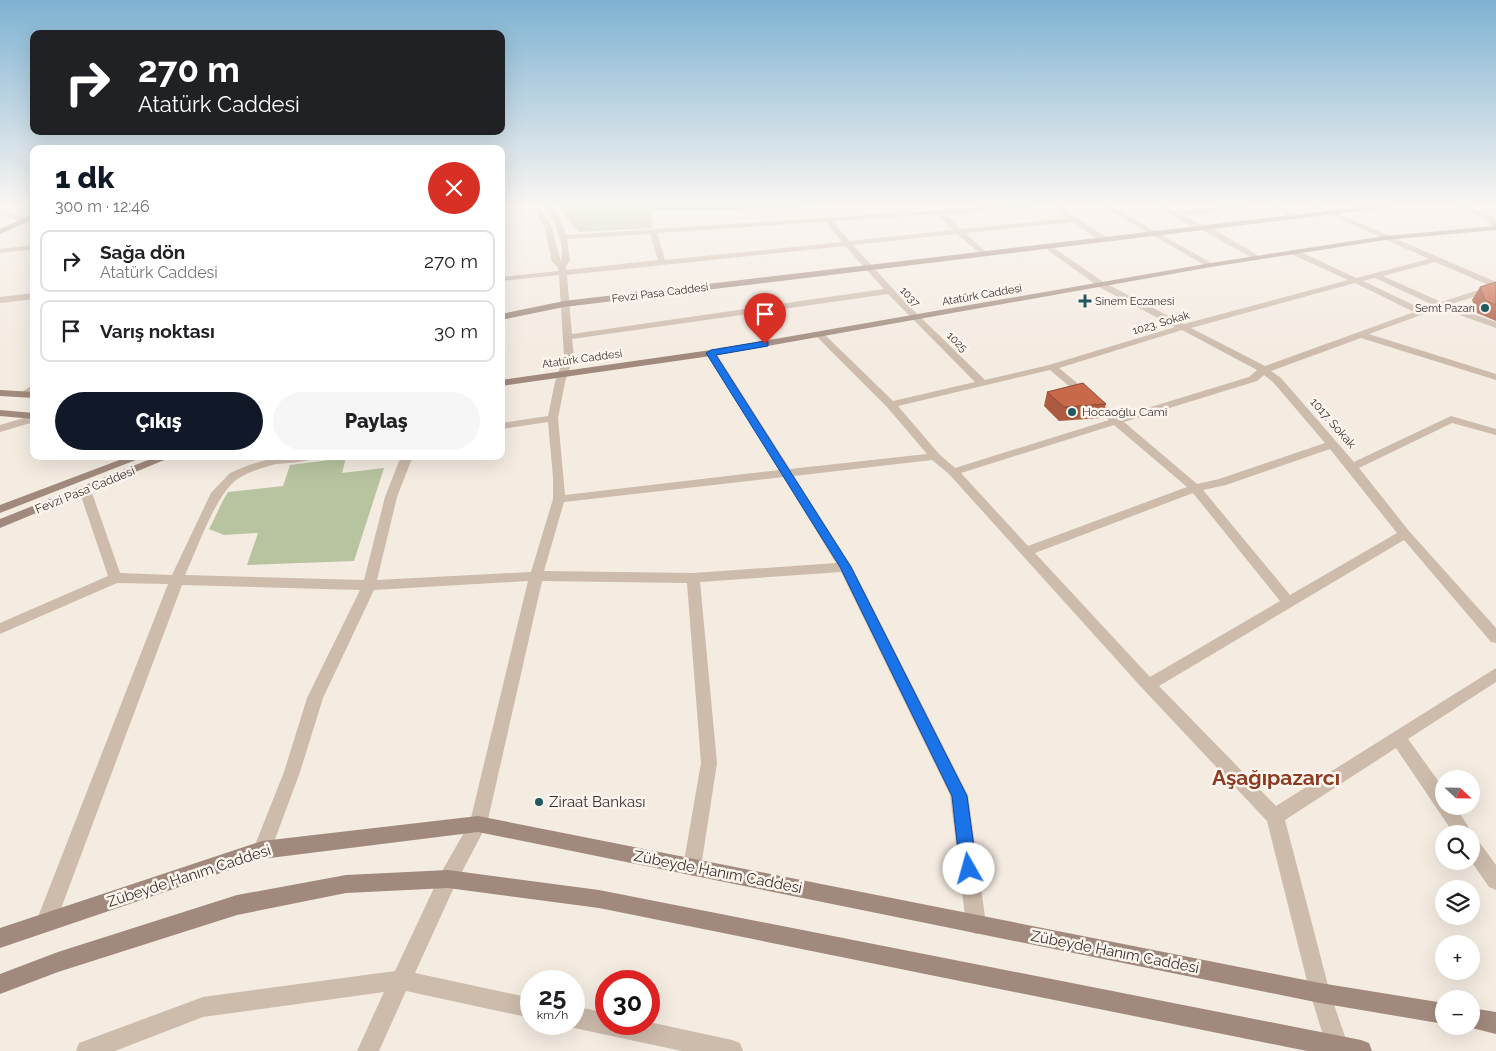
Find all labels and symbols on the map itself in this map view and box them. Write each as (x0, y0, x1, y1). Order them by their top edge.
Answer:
street label: Fevzi Pasa Caddesi (611, 281, 709, 305)
street label: Atatürk Caddesi (941, 282, 1023, 308)
street label: 1037 (897, 284, 923, 310)
pin (744, 293, 786, 344)
marker: Sinem Eczanesi (1079, 295, 1091, 307)
place label: Sinem Eczanesi (1095, 295, 1174, 308)
place label: Semt Pazarı (1415, 302, 1475, 315)
marker: Semt Pazarı (1479, 302, 1491, 314)
street label: 1023. Sokak (1131, 309, 1191, 337)
street label: 1025 (944, 329, 970, 355)
street label: Atatürk Caddesi (541, 347, 623, 371)
street label: 1017. Sokak (1307, 395, 1359, 452)
place label: Hocaoğlu Cami (1082, 405, 1167, 419)
marker: Hocaoğlu Cami (1066, 406, 1078, 418)
street label: Fevzi Pasa Caddesi (33, 464, 137, 516)
district label: Aşağıpazarcı (1212, 765, 1340, 790)
north arrow (1435, 770, 1480, 815)
place label: Ziraat Bankası (549, 793, 646, 811)
marker: Ziraat Bankası (533, 796, 545, 808)
street label: Zübeyde Hanım Caddesi (105, 841, 273, 911)
position arrow (942, 842, 994, 894)
street label: Zübeyde Hanım Caddesi (632, 847, 804, 897)
street label: Zübeyde Hanım Caddesi (1029, 927, 1201, 977)
speed limit sign: 30 (595, 970, 660, 1035)

